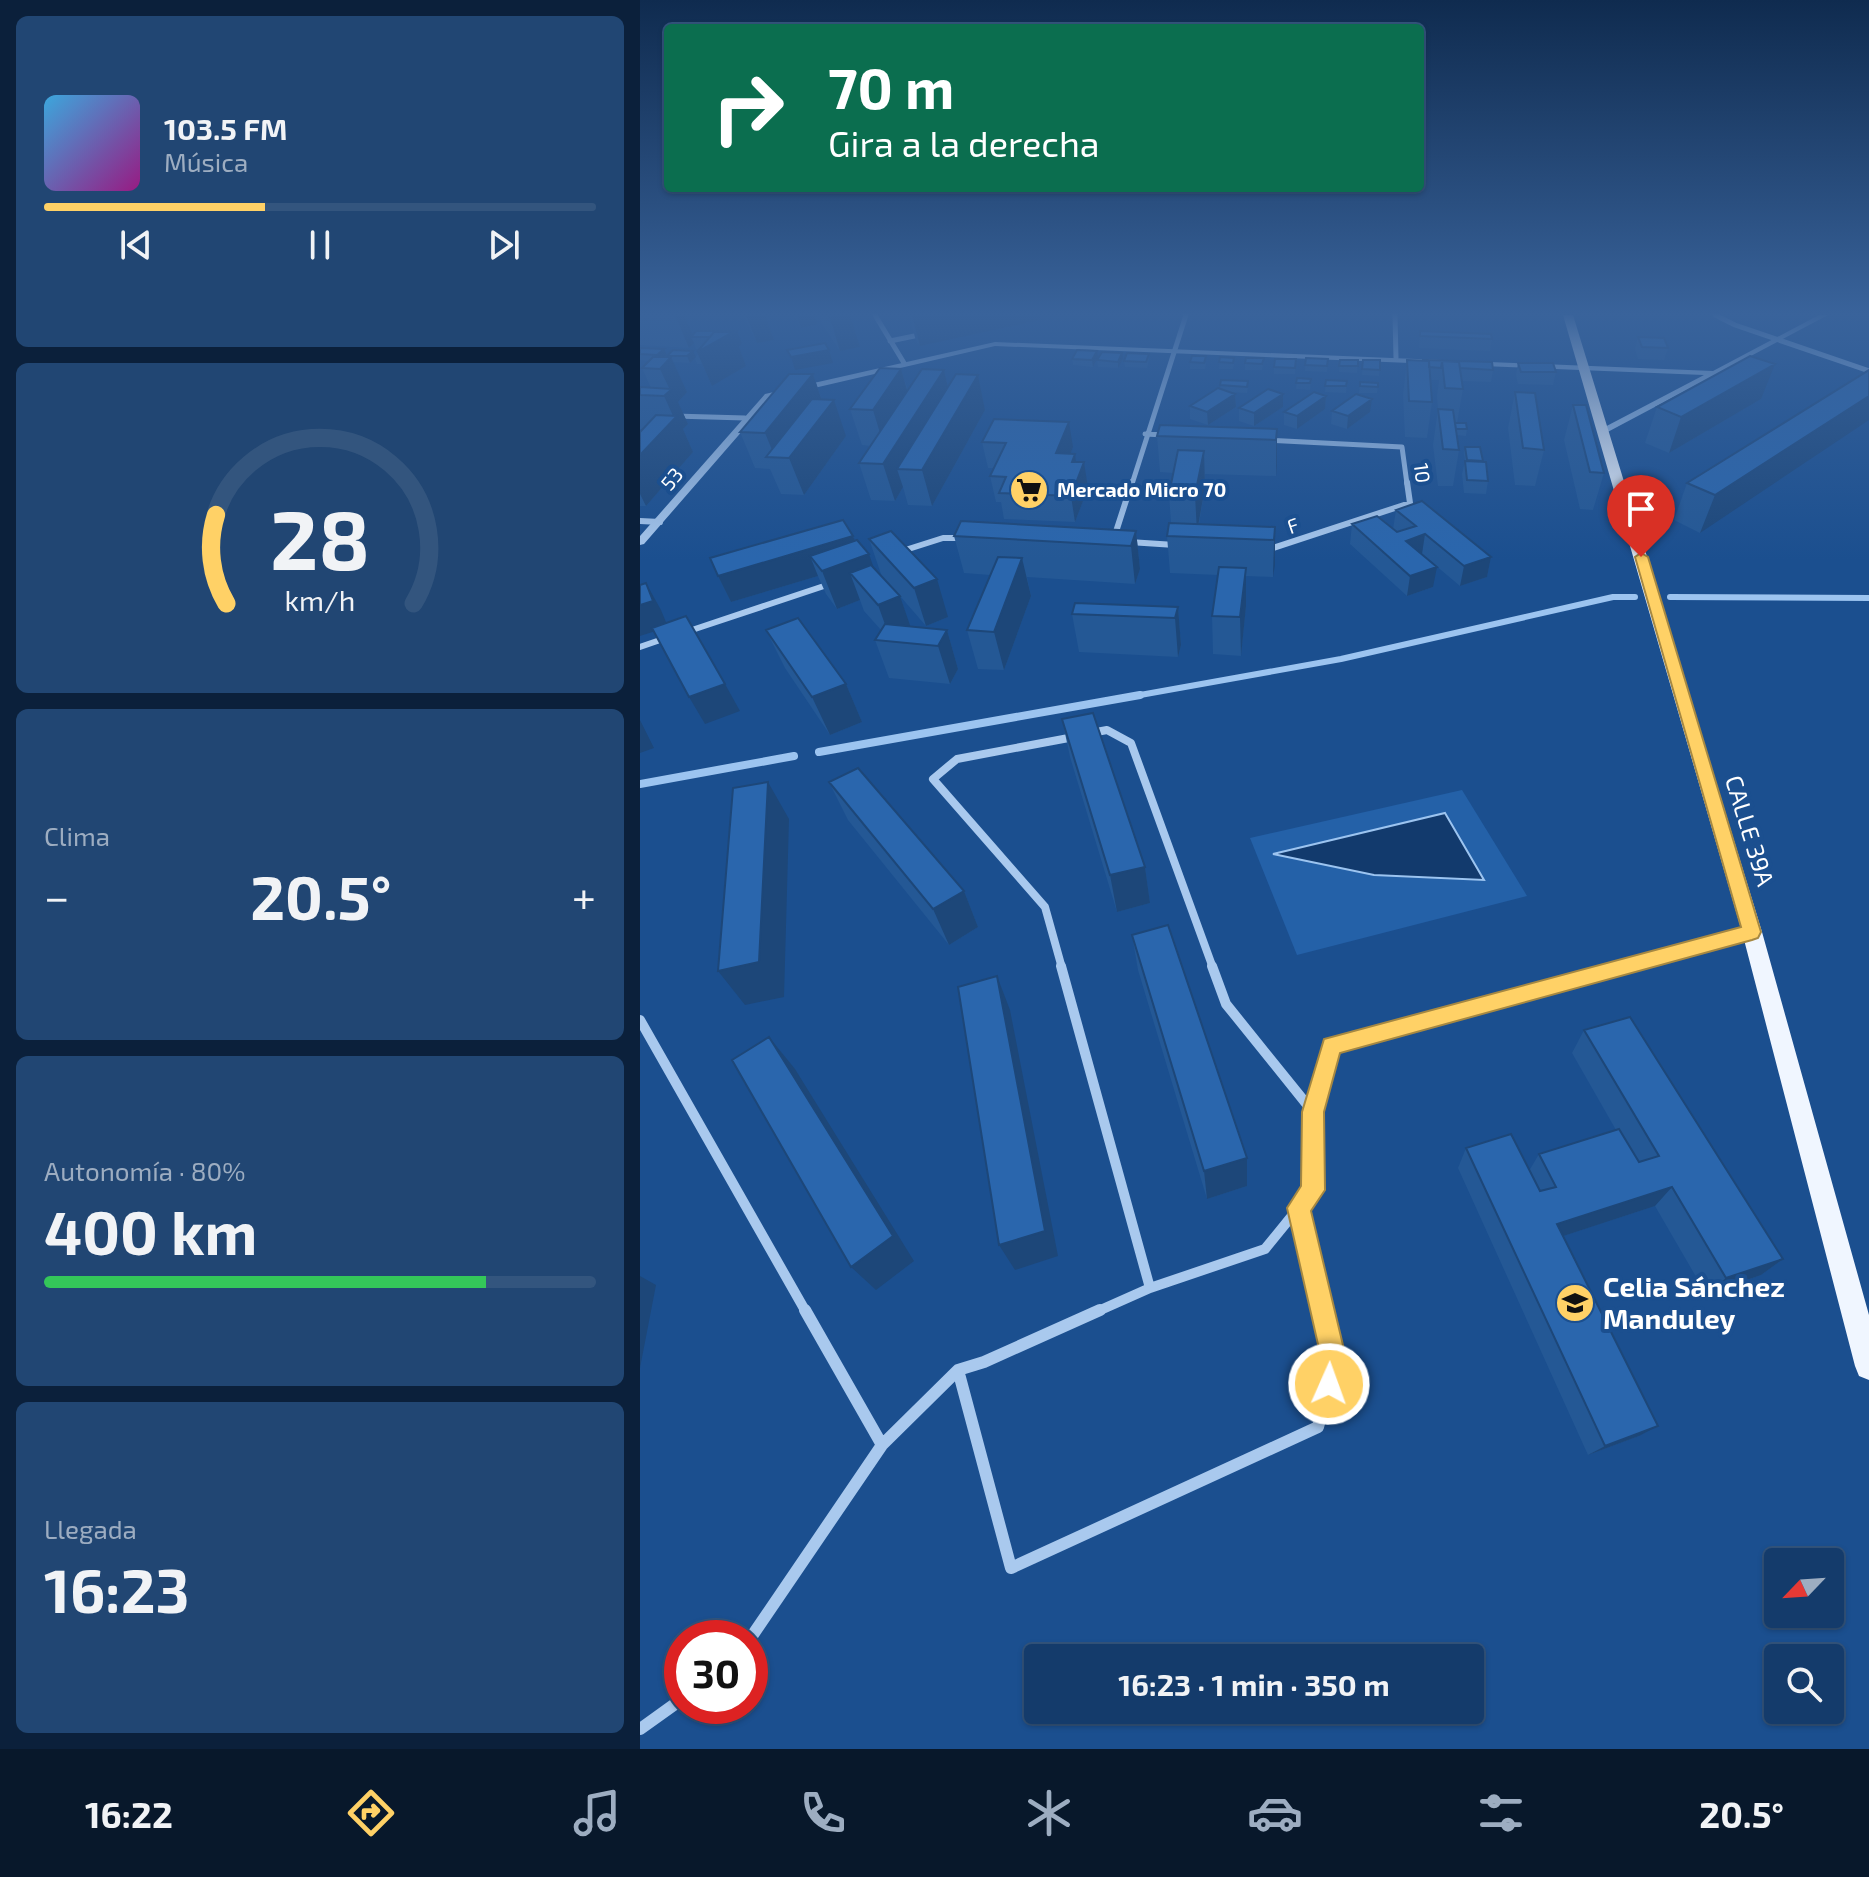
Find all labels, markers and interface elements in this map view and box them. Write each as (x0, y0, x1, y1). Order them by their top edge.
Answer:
text: 70 m (828, 53, 954, 120)
icon: right (696, 56, 800, 160)
text: 103.5 FM (164, 110, 287, 146)
text: Gira a la derecha (828, 121, 1100, 164)
text: Música (164, 146, 248, 177)
icon: previous (114, 223, 158, 267)
icon: pause (298, 223, 342, 267)
icon: next (482, 223, 526, 267)
street label: 10 (1410, 461, 1436, 484)
street label: 53 (655, 462, 687, 494)
supermarket icon: Mercado Micro 70 (1008, 469, 1050, 511)
pin (1607, 475, 1675, 557)
place label: Mercado Micro 70 (1057, 477, 1226, 501)
text: 28 (270, 486, 370, 586)
icon: arrive (1619, 487, 1663, 531)
street label: F (1284, 512, 1302, 538)
text: km/h (285, 582, 355, 617)
street label: CALLE 39A (1720, 772, 1781, 889)
text: Clima (44, 820, 110, 851)
text: 20.5° (250, 860, 391, 932)
text: − (44, 869, 70, 922)
text: + (572, 869, 596, 922)
text: Autonomía · 80% (44, 1155, 246, 1186)
text: 400 km (44, 1195, 257, 1267)
place label: Celia Sánchez Manduley (1603, 1269, 1785, 1335)
school or university icon: Celia Sánchez Manduley (1554, 1282, 1596, 1324)
position arrow (1287, 1342, 1371, 1426)
text: Llegada (44, 1513, 137, 1544)
north arrow (1764, 1548, 1844, 1628)
map controls (1764, 1548, 1844, 1724)
text: 16:23 (44, 1553, 190, 1625)
speed limit sign: 30 (664, 1620, 768, 1724)
button: search (1764, 1644, 1844, 1724)
text: 16:23 · 1 min · 350 m (1118, 1666, 1390, 1702)
icon: directions (343, 1785, 399, 1841)
icon: music (569, 1785, 625, 1841)
icon: phone (795, 1785, 851, 1841)
icon: climate (1021, 1785, 1077, 1841)
icon: car (1247, 1785, 1303, 1841)
icon: filters (1473, 1785, 1529, 1841)
text: 16:22 (85, 1792, 173, 1835)
text: 20.5° (1699, 1792, 1784, 1835)

